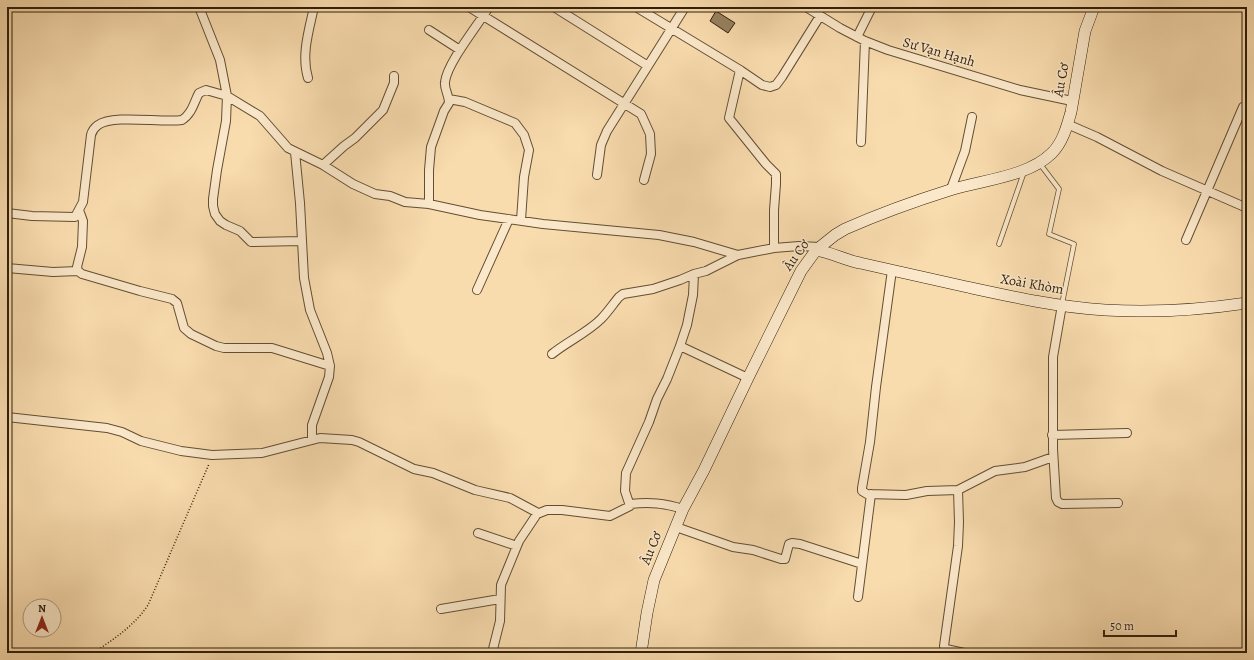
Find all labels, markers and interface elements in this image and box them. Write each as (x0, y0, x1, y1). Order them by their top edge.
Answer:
street label: Sư Vạn Hạnh (901, 33, 978, 72)
street label: Âu Cơ (1048, 61, 1074, 99)
street label: Âu Cơ (778, 235, 814, 275)
street label: Xoài Khòm (999, 269, 1065, 299)
street label: Âu Cơ (635, 528, 666, 568)
north arrow (22, 598, 62, 638)
text: N (38, 601, 46, 616)
scale bar (1104, 612, 1176, 638)
text: 50 m (1110, 618, 1134, 634)

